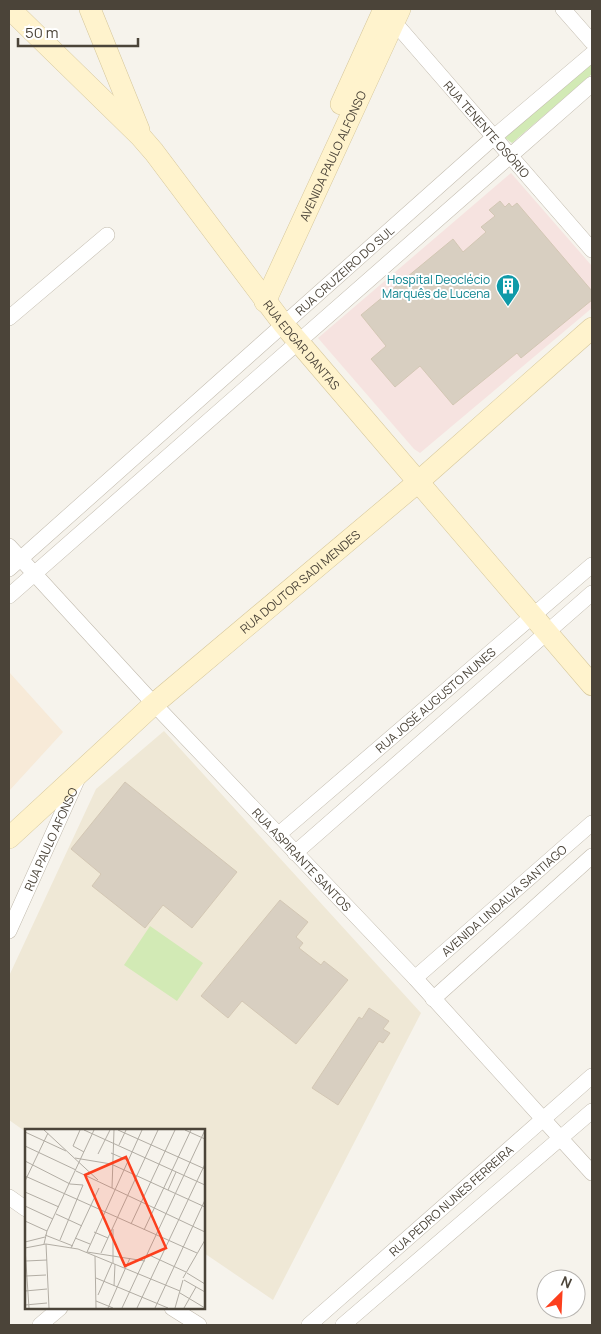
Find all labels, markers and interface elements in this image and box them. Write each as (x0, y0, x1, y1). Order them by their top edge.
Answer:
scale bar (18, 15, 138, 47)
text: 50 m (25, 22, 59, 43)
street label: RUA TENENTE OSÓRIO (440, 77, 534, 181)
street label: AVENIDA PAULO ALFONSO (295, 87, 370, 224)
street label: RUA CRUZEIRO DO SUL (291, 222, 397, 319)
place label: Hospital Deoclécio Marquês de Lucena (382, 271, 490, 302)
building icon: Hospital Deoclécio Marquês de Lucena (495, 273, 521, 307)
street label: RUA EDGAR DANTAS (260, 296, 344, 393)
street label: RUA DOUTOR SADI MENDES (236, 526, 364, 637)
street label: RUA JOSÉ AUGUSTO NUNES (372, 643, 499, 756)
street label: RUA PAULO AFONSO (20, 784, 81, 893)
street label: RUA ASPIRANTE SANTOS (249, 804, 355, 915)
street label: AVENIDA LINDALVA SANTIAGO (437, 840, 570, 960)
inset map (25, 1129, 205, 1309)
street label: RUA PEDRO NUNES FERREIRA (385, 1140, 517, 1260)
north arrow (536, 1269, 586, 1319)
text: N (558, 1271, 575, 1292)

